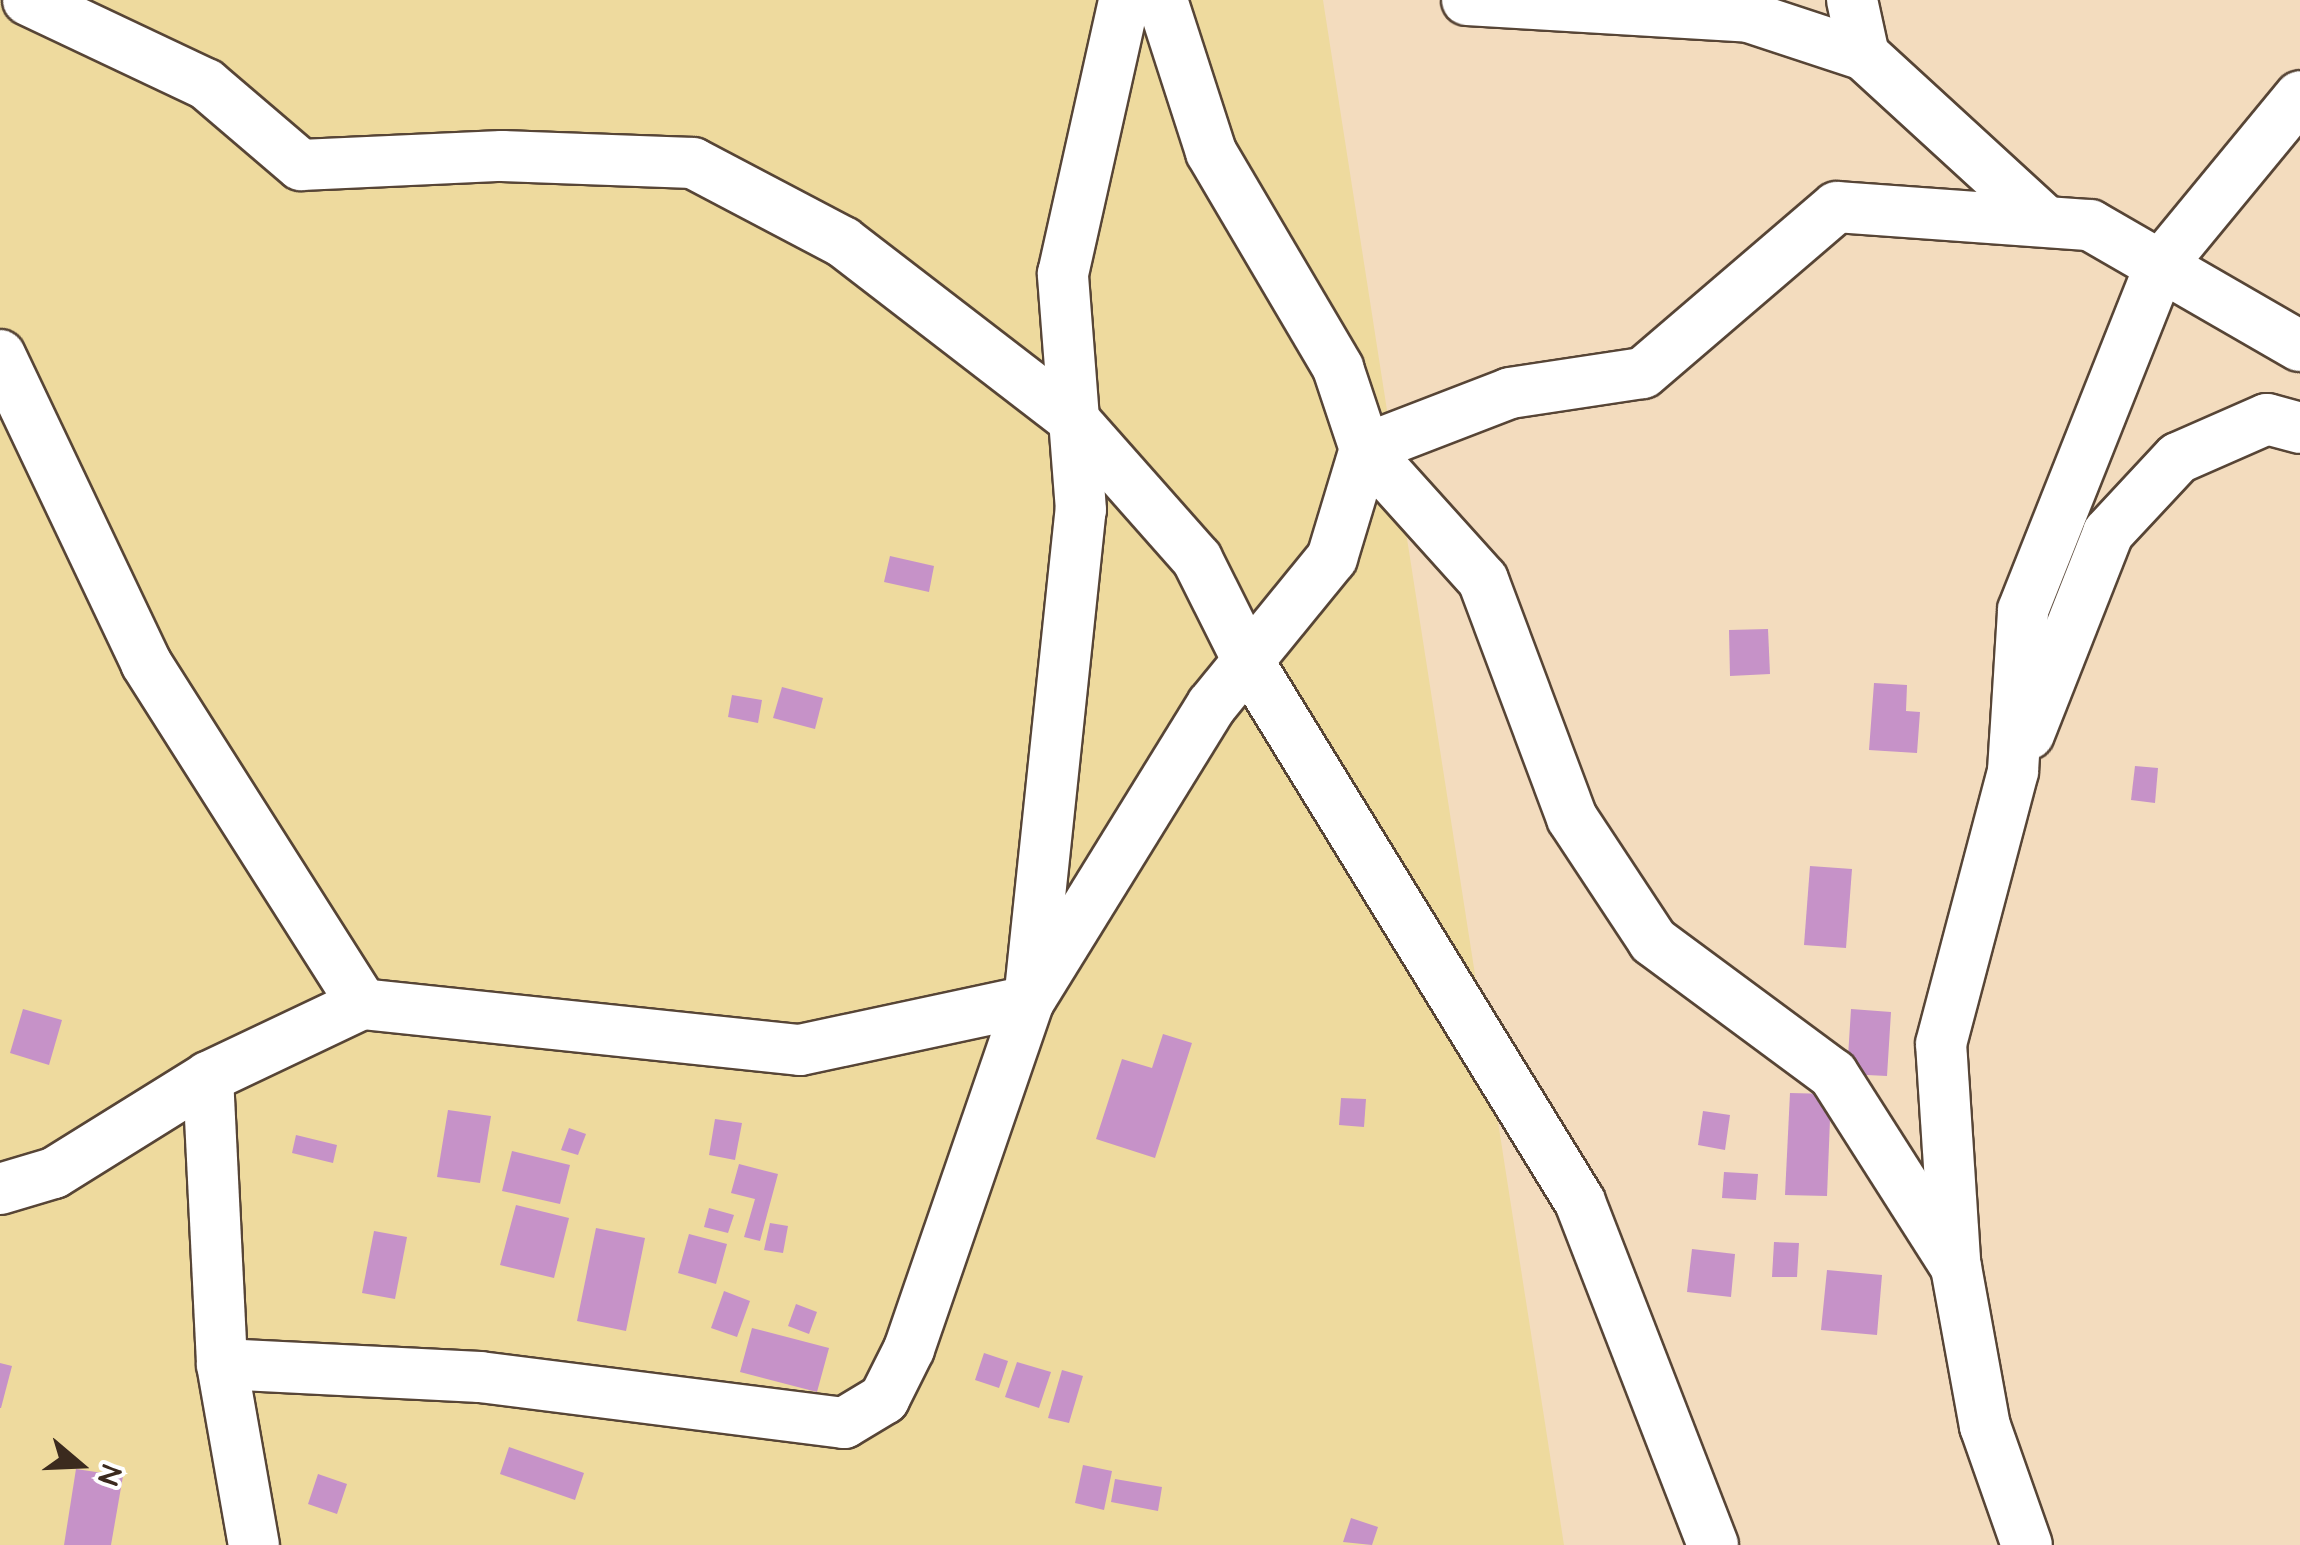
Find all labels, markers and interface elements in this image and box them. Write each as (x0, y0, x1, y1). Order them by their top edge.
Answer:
north arrow (30, 1415, 130, 1515)
text: N (88, 1460, 130, 1490)

